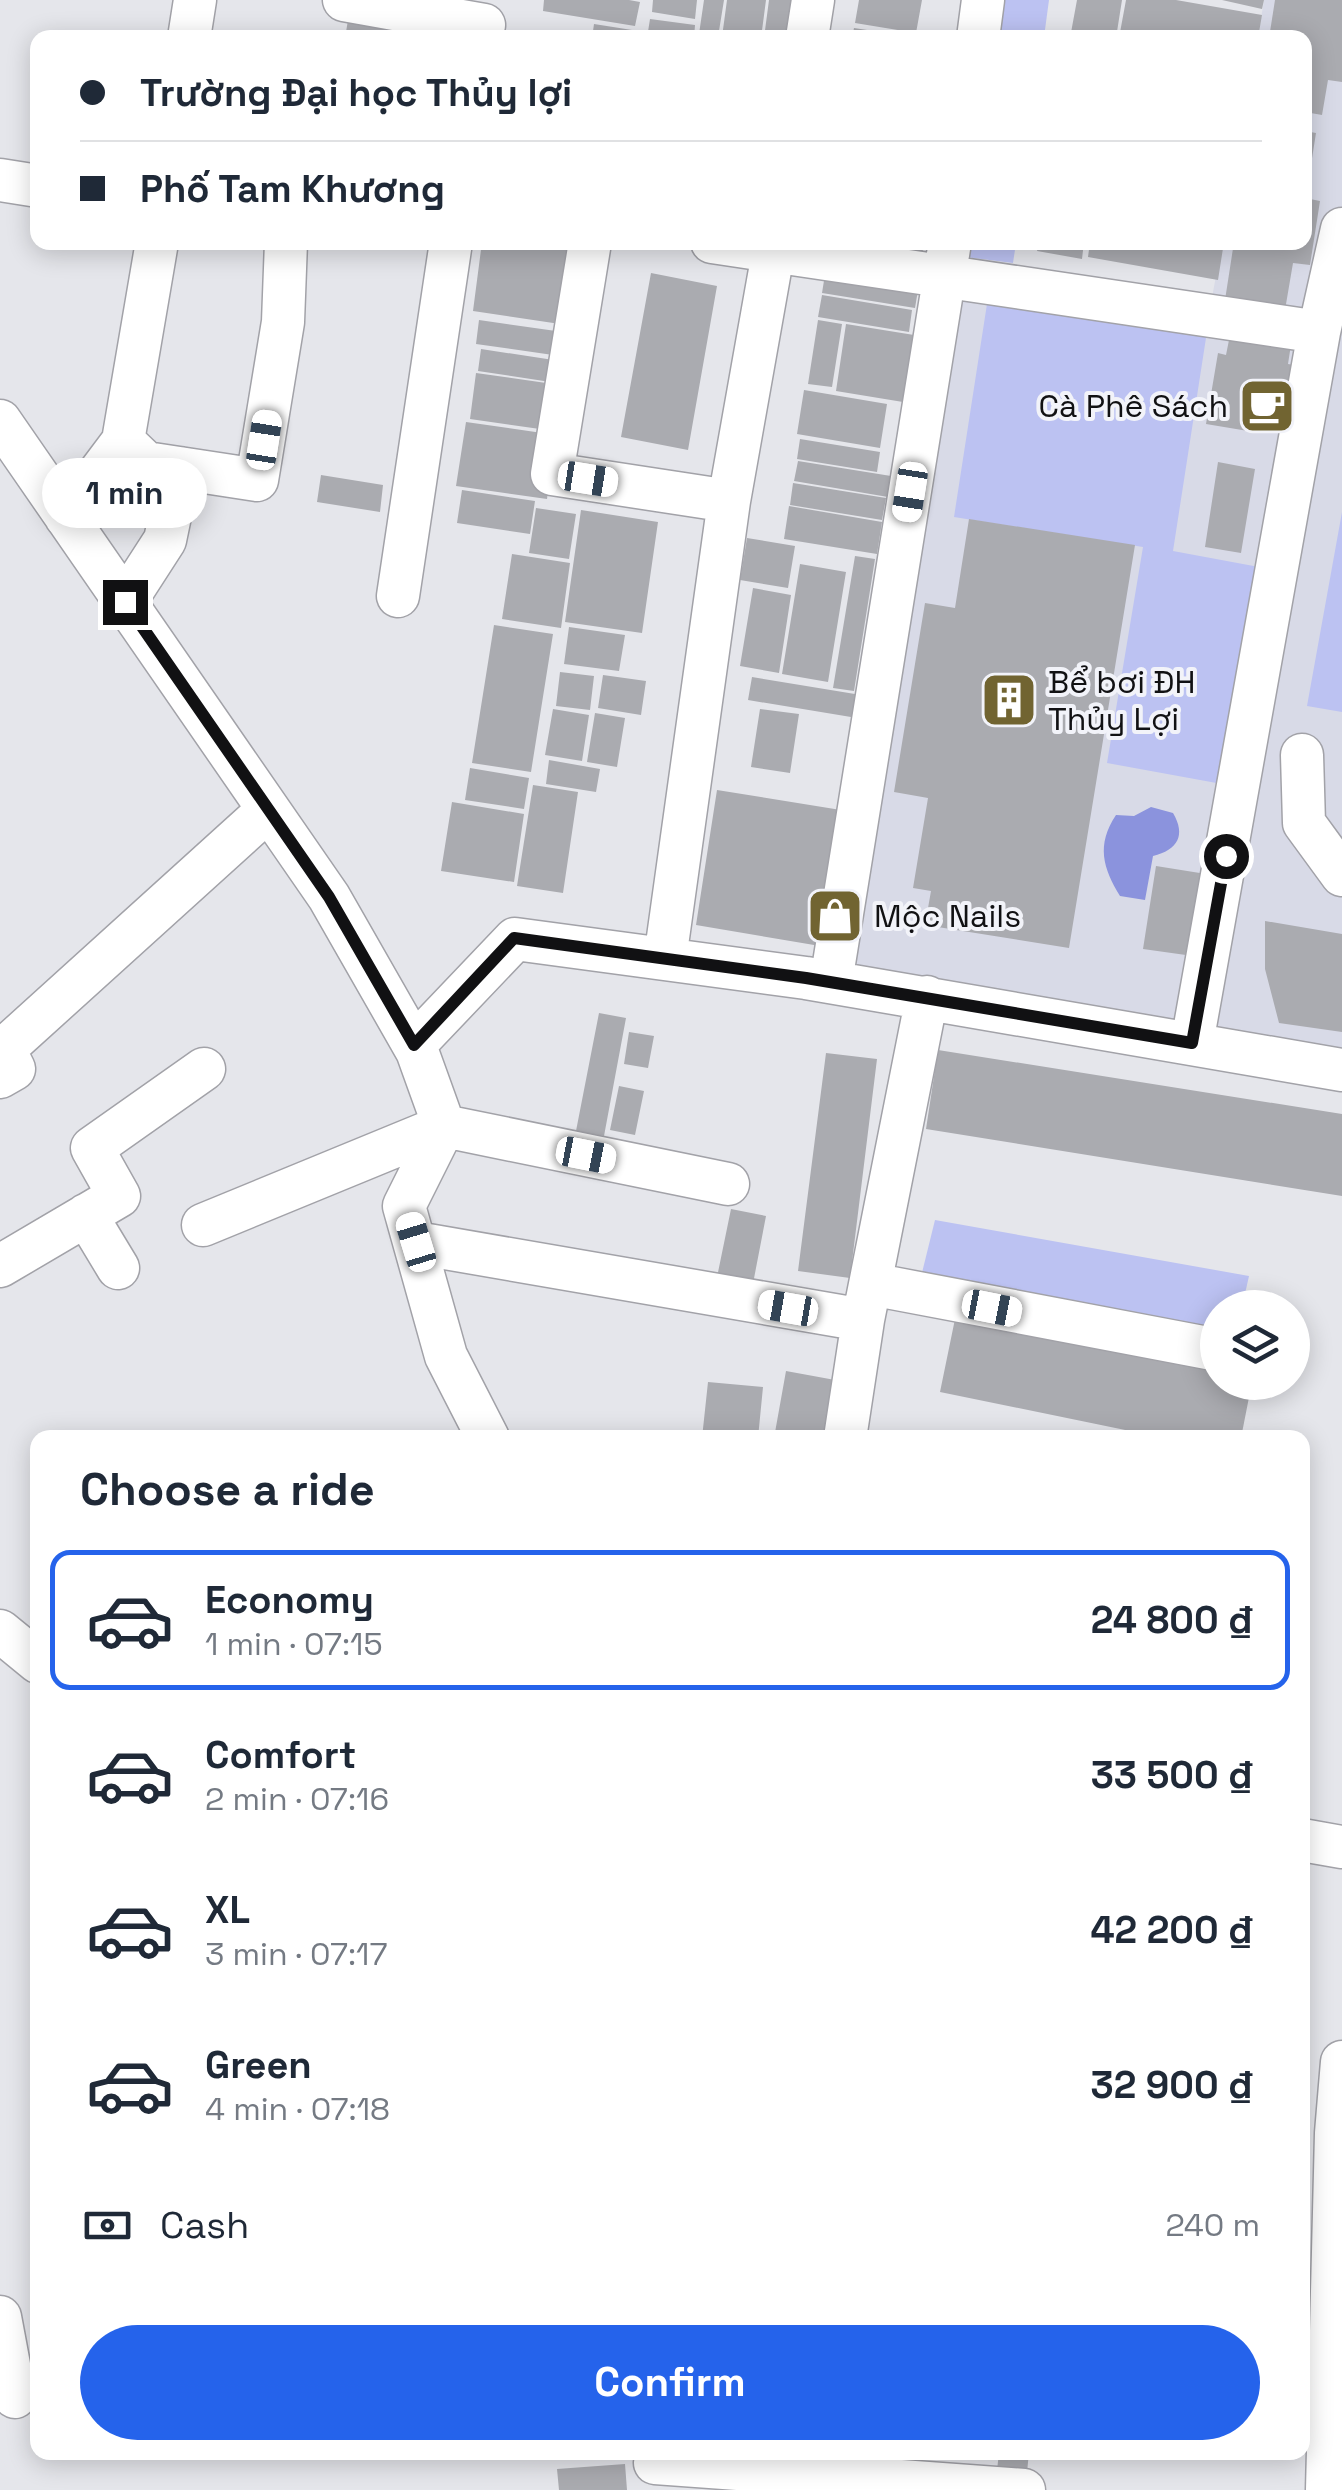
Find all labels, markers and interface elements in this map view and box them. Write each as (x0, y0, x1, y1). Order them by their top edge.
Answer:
text: Trường Đại học Thủy lợi (140, 69, 572, 117)
text: Phố Tam Khương (140, 165, 445, 213)
cafe icon: Cà Phê Sách (1237, 376, 1297, 436)
place label: Cà Phê Sách (1039, 386, 1228, 426)
car (244, 408, 284, 472)
callout: 1 min (42, 457, 208, 527)
car (556, 459, 620, 499)
car (890, 460, 930, 524)
text: 1 min (85, 473, 164, 513)
route end (103, 580, 148, 625)
place label: Bể bơi ĐH Thủy Lợi (1048, 662, 1195, 739)
building icon: Bể bơi ĐH Thủy Lợi (979, 670, 1039, 730)
route start (1204, 834, 1249, 879)
shop icon: Mộc Nails (805, 886, 865, 946)
place label: Mộc Nails (874, 896, 1021, 936)
car (554, 1135, 618, 1175)
car (393, 1209, 439, 1275)
car (756, 1288, 820, 1328)
car (960, 1288, 1024, 1328)
map controls (1200, 1290, 1310, 1400)
button: layers (1200, 1290, 1310, 1400)
text: Choose a ride (80, 1461, 375, 1518)
icon: car (85, 1575, 175, 1665)
text: Economy (205, 1576, 374, 1624)
text: 24 800 ₫ (1091, 1596, 1255, 1644)
text: 1 min · 07:15 (205, 1624, 383, 1664)
icon: car (85, 1730, 175, 1820)
text: Comfort (205, 1731, 356, 1779)
text: 33 500 ₫ (1091, 1751, 1255, 1799)
text: 2 min · 07:16 (205, 1779, 389, 1819)
icon: car (85, 1885, 175, 1975)
text: XL (205, 1886, 250, 1934)
text: 42 200 ₫ (1090, 1906, 1255, 1954)
text: 3 min · 07:17 (205, 1934, 387, 1974)
icon: car (85, 2040, 175, 2130)
text: Green (205, 2041, 312, 2089)
text: 32 900 ₫ (1091, 2061, 1255, 2109)
text: 4 min · 07:18 (205, 2089, 390, 2129)
icon: cash (80, 2198, 135, 2253)
text: Cash (160, 2201, 249, 2249)
text: 240 m (1165, 2205, 1260, 2245)
button: Confirm (80, 2325, 1260, 2440)

